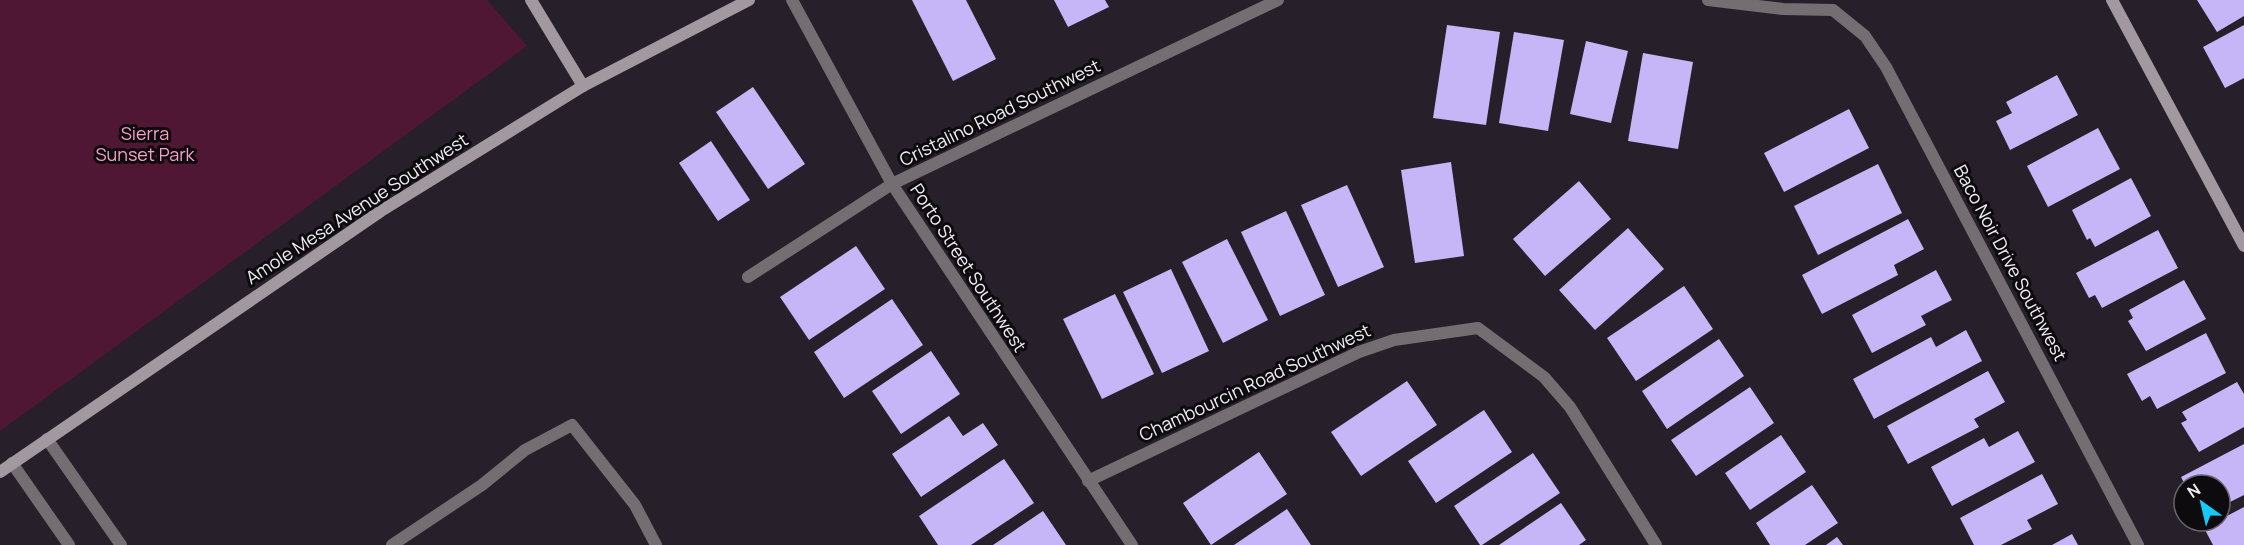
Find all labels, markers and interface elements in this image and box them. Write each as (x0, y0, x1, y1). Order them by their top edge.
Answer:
street label: Cristalino Road Southwest (895, 53, 1104, 171)
park label: Sierra Sunset Park (95, 121, 196, 166)
street label: Amole Mesa Avenue Southwest (241, 127, 472, 289)
street label: Baco Noir Drive Southwest (1949, 160, 2073, 365)
street label: Porto Street Southwest (905, 179, 1032, 356)
street label: Chambourcin Road Southwest (1135, 318, 1374, 446)
north arrow (2172, 473, 2232, 533)
text: N (2183, 478, 2205, 503)

